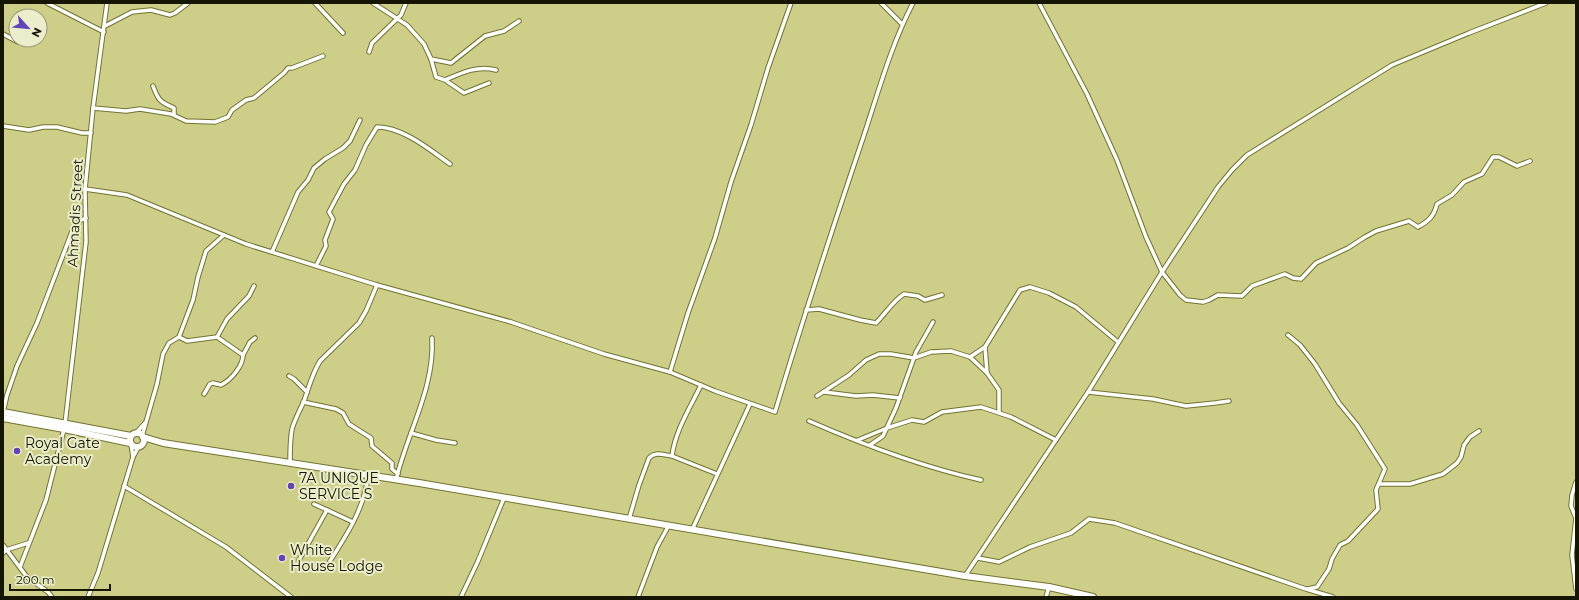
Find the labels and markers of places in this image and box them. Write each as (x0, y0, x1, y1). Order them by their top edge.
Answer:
place label: Royal Gate Academy (25, 434, 100, 468)
marker: Royal Gate Academy (12, 446, 22, 456)
place label: 7A UNIQUE SERVICE S (299, 469, 379, 503)
marker: 7A UNIQUE SERVICE S (286, 481, 296, 491)
place label: White House Lodge (290, 541, 383, 575)
marker: White House Lodge (277, 553, 287, 563)

